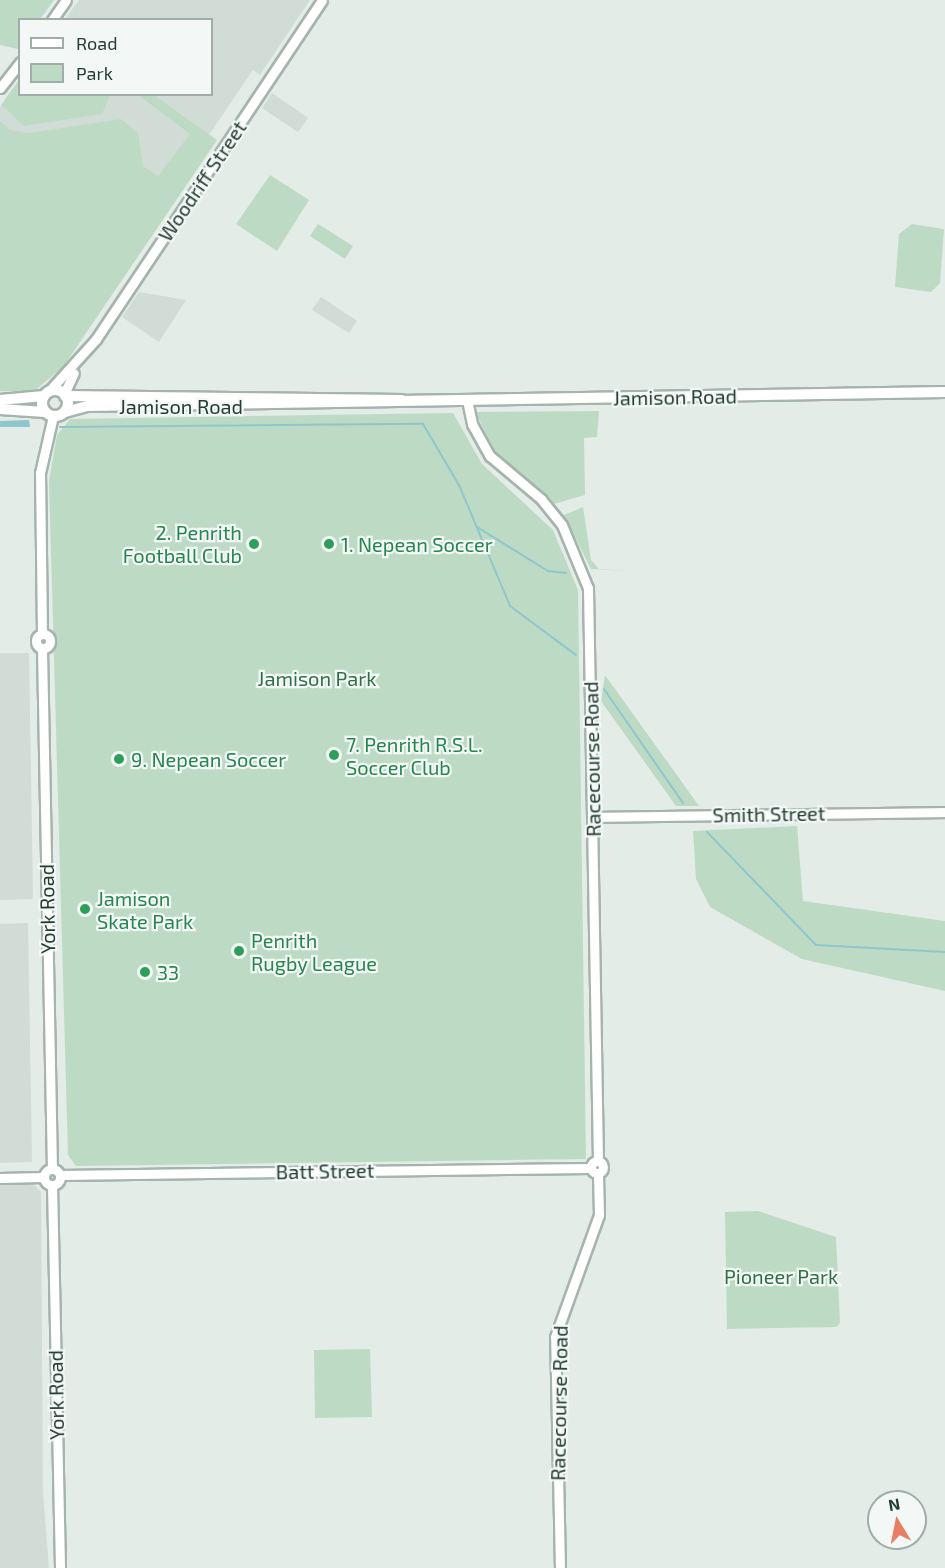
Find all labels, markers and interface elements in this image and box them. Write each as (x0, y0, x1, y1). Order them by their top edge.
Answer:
legend (18, 18, 213, 96)
text: Road (76, 32, 117, 54)
text: Park (76, 62, 113, 84)
street label: Woodriff Street (153, 116, 251, 246)
street label: Jamison Road (613, 384, 737, 410)
street label: Jamison Road (119, 394, 243, 418)
place label: 2. Penrith Football Club (122, 520, 242, 567)
place label: 1. Nepean Soccer (341, 532, 493, 556)
marker: 2. Penrith Football Club (247, 537, 261, 551)
marker: 1. Nepean Soccer (322, 537, 336, 551)
park label: Jamison Park (258, 666, 376, 690)
street label: Racecourse Road (579, 681, 605, 837)
place label: 7. Penrith R.S.L. Soccer Club (346, 732, 483, 779)
place label: 9. Nepean Soccer (131, 747, 286, 771)
marker: 7. Penrith R.S.L. Soccer Club (327, 748, 341, 762)
marker: 9. Nepean Soccer (112, 752, 126, 766)
street label: Smith Street (712, 801, 826, 827)
street label: York Road (34, 864, 60, 954)
place label: Jamison Skate Park (97, 886, 193, 933)
marker: Jamison Skate Park (78, 902, 92, 916)
place label: Penrith Rugby League (251, 928, 378, 975)
marker: Penrith Rugby League (232, 944, 246, 958)
place label: 33 (157, 960, 179, 984)
marker: 33 (138, 965, 152, 979)
street label: Batt Street (275, 1158, 375, 1184)
park label: Pioneer Park (724, 1264, 838, 1288)
street label: Racecourse Road (546, 1325, 572, 1481)
street label: York Road (43, 1350, 69, 1440)
north arrow (867, 1490, 927, 1550)
text: N (887, 1493, 901, 1514)

